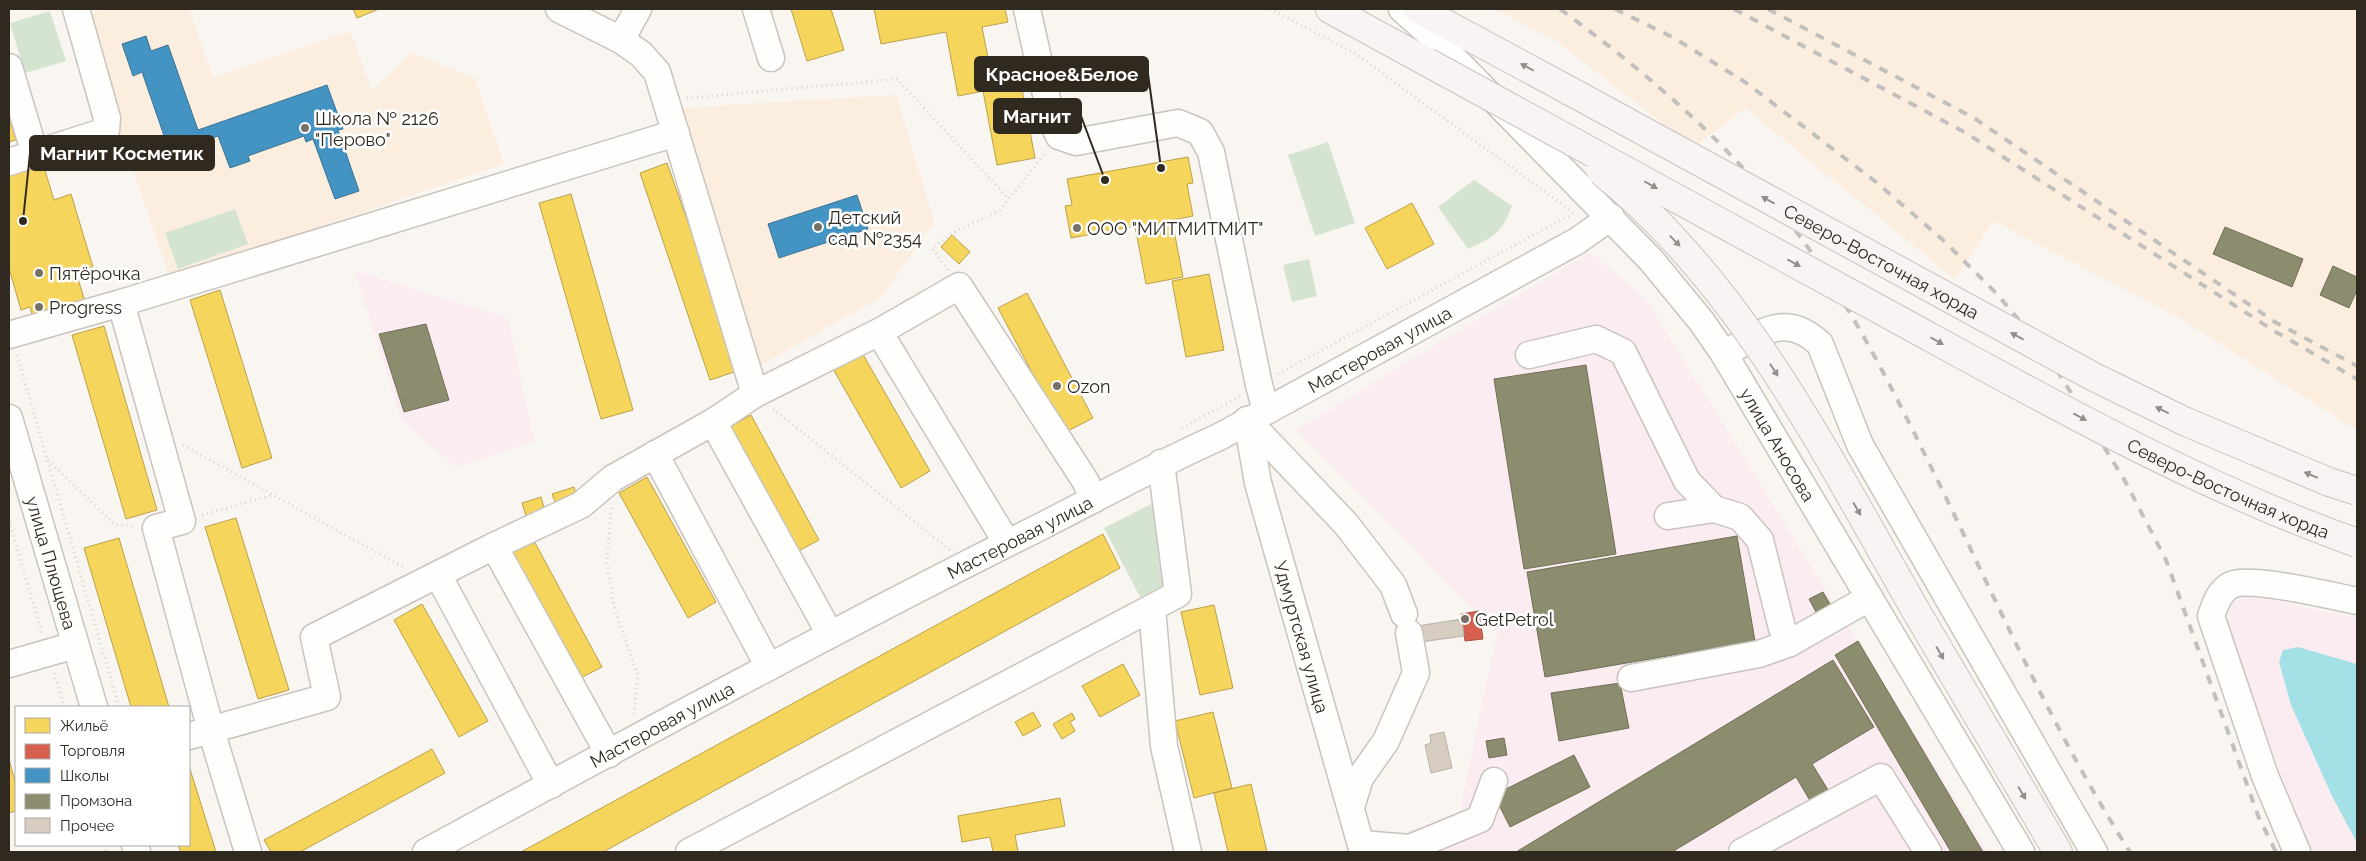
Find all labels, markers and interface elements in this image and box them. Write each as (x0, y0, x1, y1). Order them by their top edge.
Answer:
callout: Красное&Белое (975, 57, 1148, 91)
text: Красное&Белое (986, 63, 1138, 85)
one-way arrow (1520, 63, 1533, 72)
callout: Магнит (994, 99, 1081, 133)
text: Магнит (1003, 105, 1071, 127)
place label: Школа № 2126 "Перово" (315, 108, 439, 150)
marker: Школа № 2126 "Перово" (299, 122, 311, 134)
callout: Магнит Косметик (30, 136, 214, 170)
text: Магнит Косметик (40, 142, 204, 164)
one-way arrow (1644, 181, 1659, 189)
one-way arrow (1761, 195, 1774, 204)
street label: Северо-Восточная хорда (1780, 199, 1983, 323)
place label: Детский сад №2354 (828, 207, 922, 249)
place label: ООО "МИТМИТМИТ" (1087, 218, 1264, 239)
marker: Детский сад №2354 (812, 221, 824, 233)
marker: ООО "МИТМИТМИТ" (1071, 222, 1083, 234)
one-way arrow (1669, 235, 1681, 247)
one-way arrow (1787, 259, 1801, 267)
place label: Пятёрочка (49, 263, 141, 284)
marker: Пятёрочка (33, 267, 45, 279)
place label: Progress (49, 297, 122, 318)
marker: Progress (33, 301, 45, 313)
street label: Мастеровая улица (1304, 301, 1455, 397)
one-way arrow (2011, 332, 2024, 341)
one-way arrow (1929, 337, 1944, 345)
one-way arrow (1770, 363, 1779, 377)
place label: Ozon (1067, 376, 1110, 397)
marker: Ozon (1051, 380, 1063, 392)
street label: улица Аносова (1736, 384, 1820, 505)
one-way arrow (2155, 406, 2169, 414)
one-way arrow (2073, 413, 2087, 422)
street label: Северо-Восточная хорда (2124, 434, 2332, 542)
one-way arrow (2304, 470, 2319, 478)
street label: Мастеровая улица (943, 491, 1096, 583)
street label: улица Плющева (22, 494, 81, 632)
one-way arrow (1853, 503, 1862, 516)
street label: Удмуртская улица (1270, 559, 1333, 715)
place label: GetPetrol (1475, 609, 1554, 630)
marker: GetPetrol (1459, 613, 1471, 625)
one-way arrow (1936, 646, 1945, 659)
street label: Мастеровая улица (586, 677, 737, 772)
legend (15, 706, 190, 846)
text: Жильё (60, 717, 109, 735)
text: Торговля (60, 742, 125, 760)
text: Школы (60, 767, 109, 785)
one-way arrow (2018, 787, 2027, 800)
text: Промзона (60, 792, 132, 810)
text: Прочее (60, 817, 114, 835)

